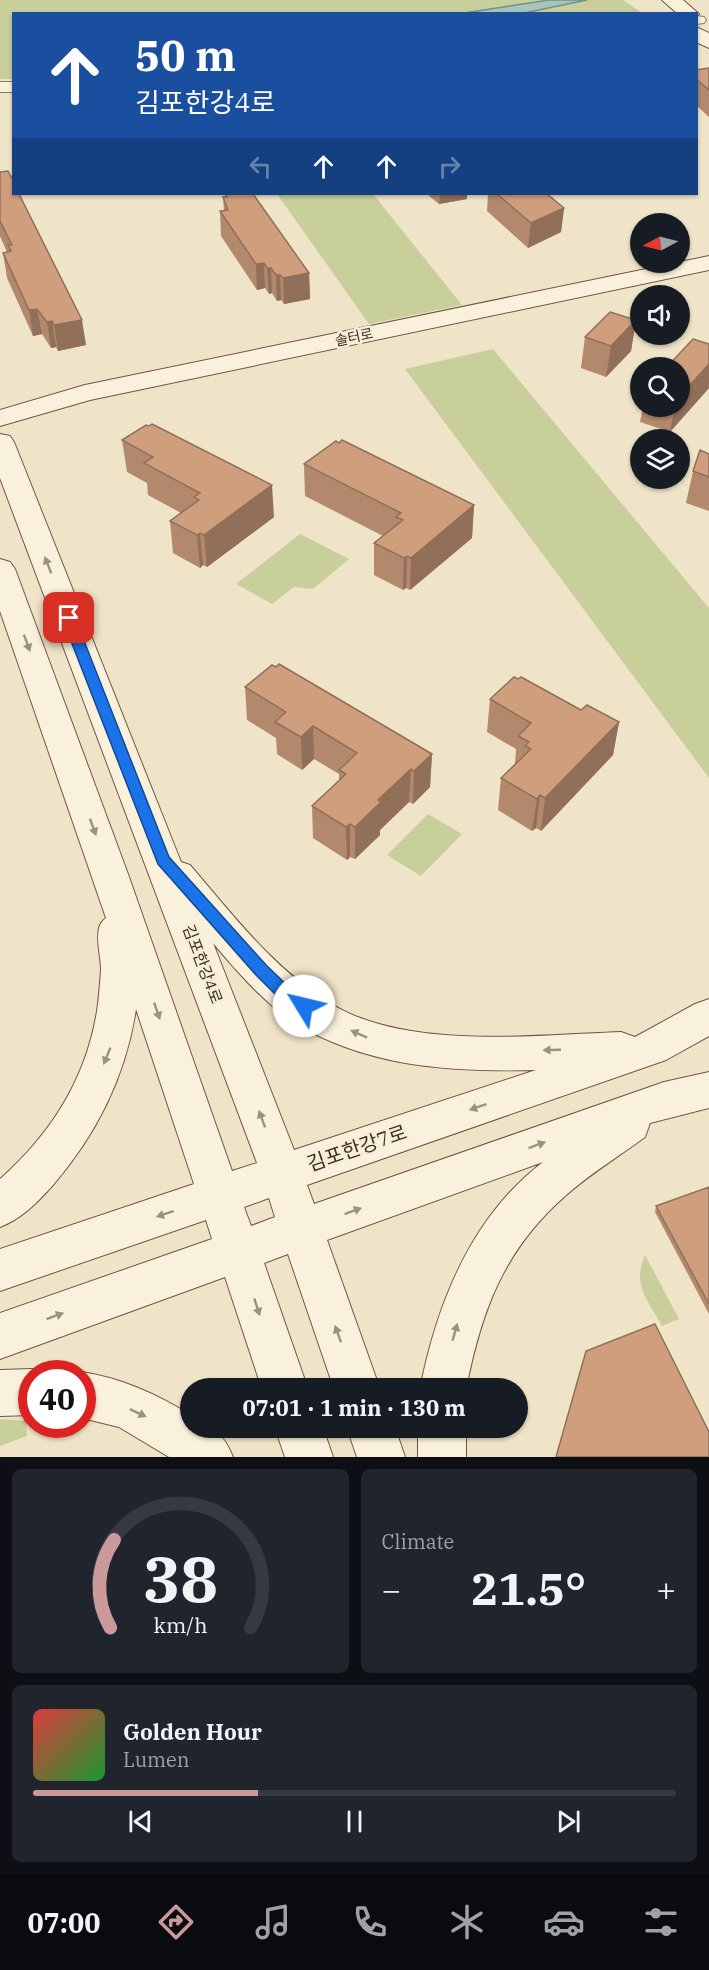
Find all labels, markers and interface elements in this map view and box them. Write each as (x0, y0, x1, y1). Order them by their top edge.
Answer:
text: 50 m (135, 28, 236, 83)
icon: ahead (36, 36, 114, 114)
text: 김포한강4로 (135, 84, 275, 119)
icon: left (244, 150, 277, 183)
icon: ahead (307, 150, 340, 183)
icon: ahead (370, 150, 403, 183)
icon: right (433, 150, 466, 183)
north arrow (630, 213, 690, 273)
map controls (630, 213, 690, 489)
button: sound (630, 285, 690, 345)
street label: 솔터로 (333, 324, 375, 350)
button: search (630, 357, 690, 417)
button: layers (630, 429, 690, 489)
one-way arrow (43, 555, 53, 573)
pin (43, 592, 94, 643)
icon: arrive (52, 601, 85, 634)
one-way arrow (23, 634, 32, 652)
one-way arrow (89, 818, 99, 836)
street label: 김포한강4로 (179, 922, 227, 1007)
position arrow (272, 974, 336, 1038)
one-way arrow (153, 1002, 163, 1020)
one-way arrow (351, 1030, 368, 1039)
one-way arrow (542, 1046, 561, 1055)
one-way arrow (102, 1047, 111, 1065)
one-way arrow (469, 1103, 487, 1113)
one-way arrow (256, 1109, 266, 1127)
street label: 김포한강7로 (303, 1118, 410, 1177)
one-way arrow (528, 1140, 546, 1150)
one-way arrow (345, 1206, 363, 1216)
one-way arrow (156, 1209, 174, 1219)
one-way arrow (253, 1298, 262, 1316)
one-way arrow (46, 1311, 64, 1321)
one-way arrow (451, 1323, 461, 1341)
one-way arrow (332, 1325, 342, 1343)
speed limit sign: 40 (18, 1360, 96, 1438)
text: 07:01 · 1 min · 130 m (242, 1393, 466, 1422)
one-way arrow (129, 1408, 146, 1417)
text: Climate (382, 1528, 454, 1555)
text: 38 (143, 1538, 218, 1619)
text: 21.5° (471, 1559, 586, 1617)
text: − (382, 1568, 401, 1611)
text: + (656, 1568, 676, 1611)
text: km/h (153, 1611, 207, 1639)
text: Golden Hour (123, 1717, 262, 1746)
text: Lumen (123, 1746, 190, 1773)
icon: previous (124, 1805, 157, 1838)
icon: pause (338, 1805, 371, 1838)
icon: next (552, 1805, 585, 1838)
icon: directions (155, 1901, 197, 1943)
icon: music (252, 1901, 294, 1943)
icon: phone (349, 1901, 391, 1943)
icon: climate (446, 1901, 488, 1943)
icon: car (543, 1901, 585, 1943)
icon: filters (640, 1901, 682, 1943)
text: 07:00 (27, 1905, 100, 1940)

